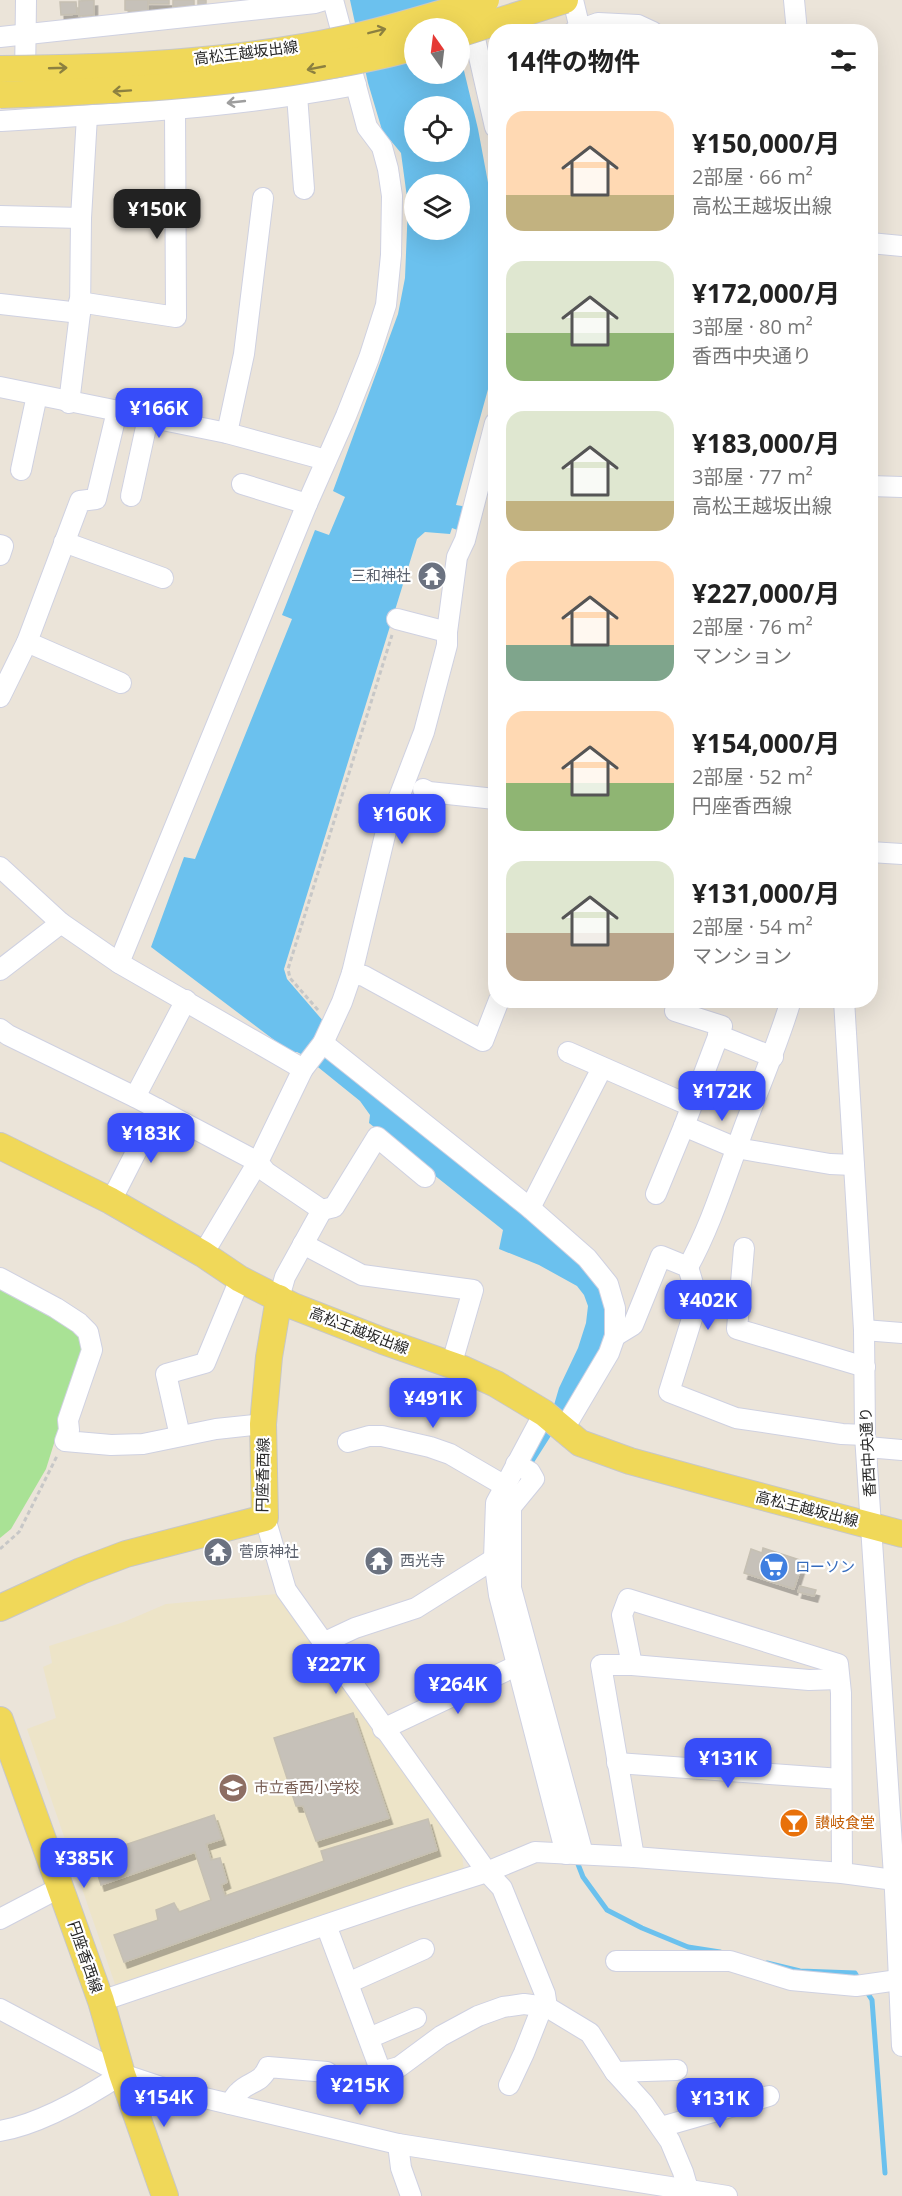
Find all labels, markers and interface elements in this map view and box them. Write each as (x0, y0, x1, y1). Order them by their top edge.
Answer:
north arrow (404, 18, 470, 84)
map controls (404, 18, 470, 240)
one-way arrow (367, 25, 386, 37)
street label: 高松王越坂出線 (193, 36, 299, 68)
text: 14件の物件 (506, 43, 640, 79)
icon: filters (827, 44, 860, 77)
one-way arrow (48, 63, 68, 74)
one-way arrow (306, 63, 326, 74)
one-way arrow (113, 85, 133, 96)
button: locate (404, 96, 470, 162)
one-way arrow (226, 97, 246, 108)
text: ¥150,000/月 (692, 125, 840, 161)
icon: home (554, 135, 626, 207)
text: 2部屋 · 66 m² (692, 163, 813, 190)
button: layers (404, 174, 470, 240)
pin: ¥150K (115, 189, 199, 240)
text: 高松王越坂出線 (692, 192, 832, 219)
text: ¥150K (127, 195, 187, 222)
text: ¥172,000/月 (692, 275, 840, 311)
icon: home (554, 285, 626, 357)
text: 3部屋 · 80 m² (692, 313, 813, 340)
text: 香西中央通り (692, 342, 812, 369)
pin: ¥166K (117, 388, 201, 439)
text: ¥166K (129, 394, 189, 421)
text: ¥183,000/月 (692, 425, 840, 461)
icon: home (554, 435, 626, 507)
text: 3部屋 · 77 m² (692, 463, 813, 490)
text: 高松王越坂出線 (692, 492, 832, 519)
temple icon: 三和神社 (416, 560, 448, 592)
place label: 三和神社 (351, 565, 411, 585)
text: ¥227,000/月 (692, 575, 840, 611)
icon: home (554, 585, 626, 657)
text: 2部屋 · 76 m² (692, 613, 813, 640)
text: マンション (692, 642, 792, 669)
text: ¥154,000/月 (692, 725, 840, 761)
icon: home (554, 735, 626, 807)
text: 2部屋 · 52 m² (692, 763, 813, 790)
text: 円座香西線 (692, 792, 792, 819)
pin: ¥160K (360, 794, 444, 845)
text: ¥160K (372, 800, 432, 827)
text: ¥131,000/月 (692, 875, 840, 911)
icon: home (554, 885, 626, 957)
text: 2部屋 · 54 m² (692, 913, 813, 940)
text: マンション (692, 942, 792, 969)
pin: ¥172K (680, 1071, 764, 1122)
text: ¥172K (692, 1077, 752, 1104)
pin: ¥183K (109, 1113, 193, 1164)
text: ¥183K (121, 1119, 181, 1146)
pin: ¥402K (666, 1280, 750, 1331)
text: ¥402K (678, 1286, 738, 1313)
street label: 高松王越坂出線 (307, 1302, 412, 1358)
pin: ¥491K (391, 1378, 475, 1429)
text: ¥491K (403, 1384, 463, 1411)
street label: 香西中央通り (855, 1407, 879, 1498)
street label: 円座香西線 (251, 1437, 273, 1513)
street label: 高松王越坂出線 (754, 1486, 861, 1530)
temple icon: 菅原神社 (202, 1536, 234, 1568)
place label: 菅原神社 (239, 1541, 299, 1561)
temple icon: 西光寺 (363, 1545, 395, 1577)
place label: 西光寺 (400, 1550, 445, 1570)
supermarket icon: ローソン (758, 1551, 790, 1583)
place label: ローソン (795, 1556, 855, 1576)
pin: ¥227K (294, 1644, 378, 1695)
text: ¥227K (306, 1650, 366, 1677)
pin: ¥264K (416, 1664, 500, 1715)
text: ¥264K (428, 1670, 488, 1697)
pin: ¥131K (686, 1738, 770, 1789)
text: ¥131K (698, 1744, 758, 1771)
school or university icon: 市立香西小学校 (217, 1772, 249, 1804)
place label: 市立香西小学校 (254, 1777, 359, 1797)
bar icon: 讃岐食堂 (778, 1807, 810, 1839)
place label: 讃岐食堂 (815, 1812, 875, 1832)
pin: ¥385K (42, 1838, 126, 1889)
text: ¥385K (54, 1844, 114, 1871)
street label: 円座香西線 (64, 1918, 108, 1995)
pin: ¥215K (318, 2065, 402, 2116)
text: ¥215K (330, 2071, 390, 2098)
pin: ¥154K (122, 2077, 206, 2128)
pin: ¥131K (678, 2078, 762, 2129)
text: ¥154K (134, 2083, 194, 2110)
text: ¥131K (690, 2084, 750, 2111)

